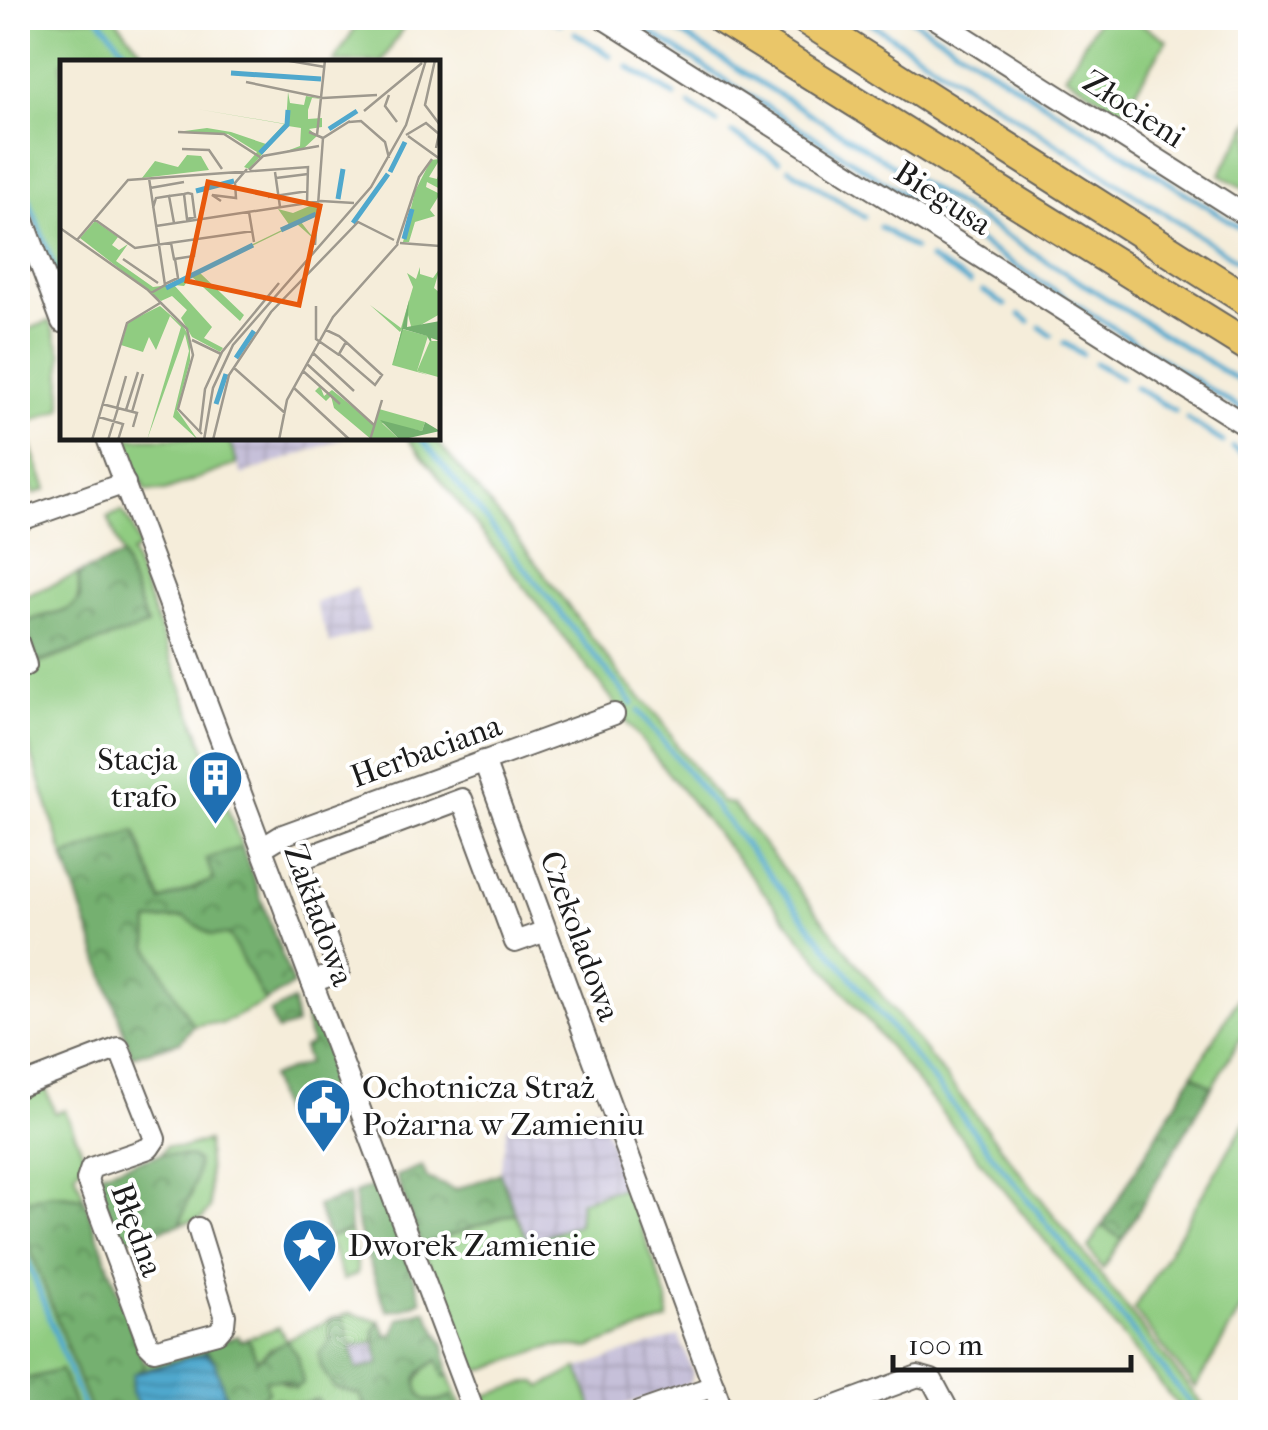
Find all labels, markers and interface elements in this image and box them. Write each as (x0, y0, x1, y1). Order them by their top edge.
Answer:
inset map (60, 60, 440, 440)
street label: Złocieni (1076, 63, 1192, 156)
street label: Biegusa (888, 153, 999, 244)
street label: Herbaciana (346, 706, 508, 795)
place label: Stacja trafo (97, 741, 178, 815)
building icon: Stacja trafo (186, 747, 246, 826)
street label: Zakładowa (276, 839, 362, 992)
street label: Czekoladowa (532, 846, 628, 1027)
place label: Ochotnicza Straż Pożarna w Zamieniu (362, 1069, 644, 1143)
public building icon: Ochotnicza Straż Pożarna w Zamieniu (293, 1075, 353, 1154)
street label: Błędna (102, 1179, 171, 1283)
place icon: Dworek Zamienie (279, 1215, 339, 1294)
place label: Dworek Zamienie (348, 1227, 596, 1264)
scale bar (893, 1310, 1130, 1372)
text: 100 m (908, 1328, 983, 1363)

